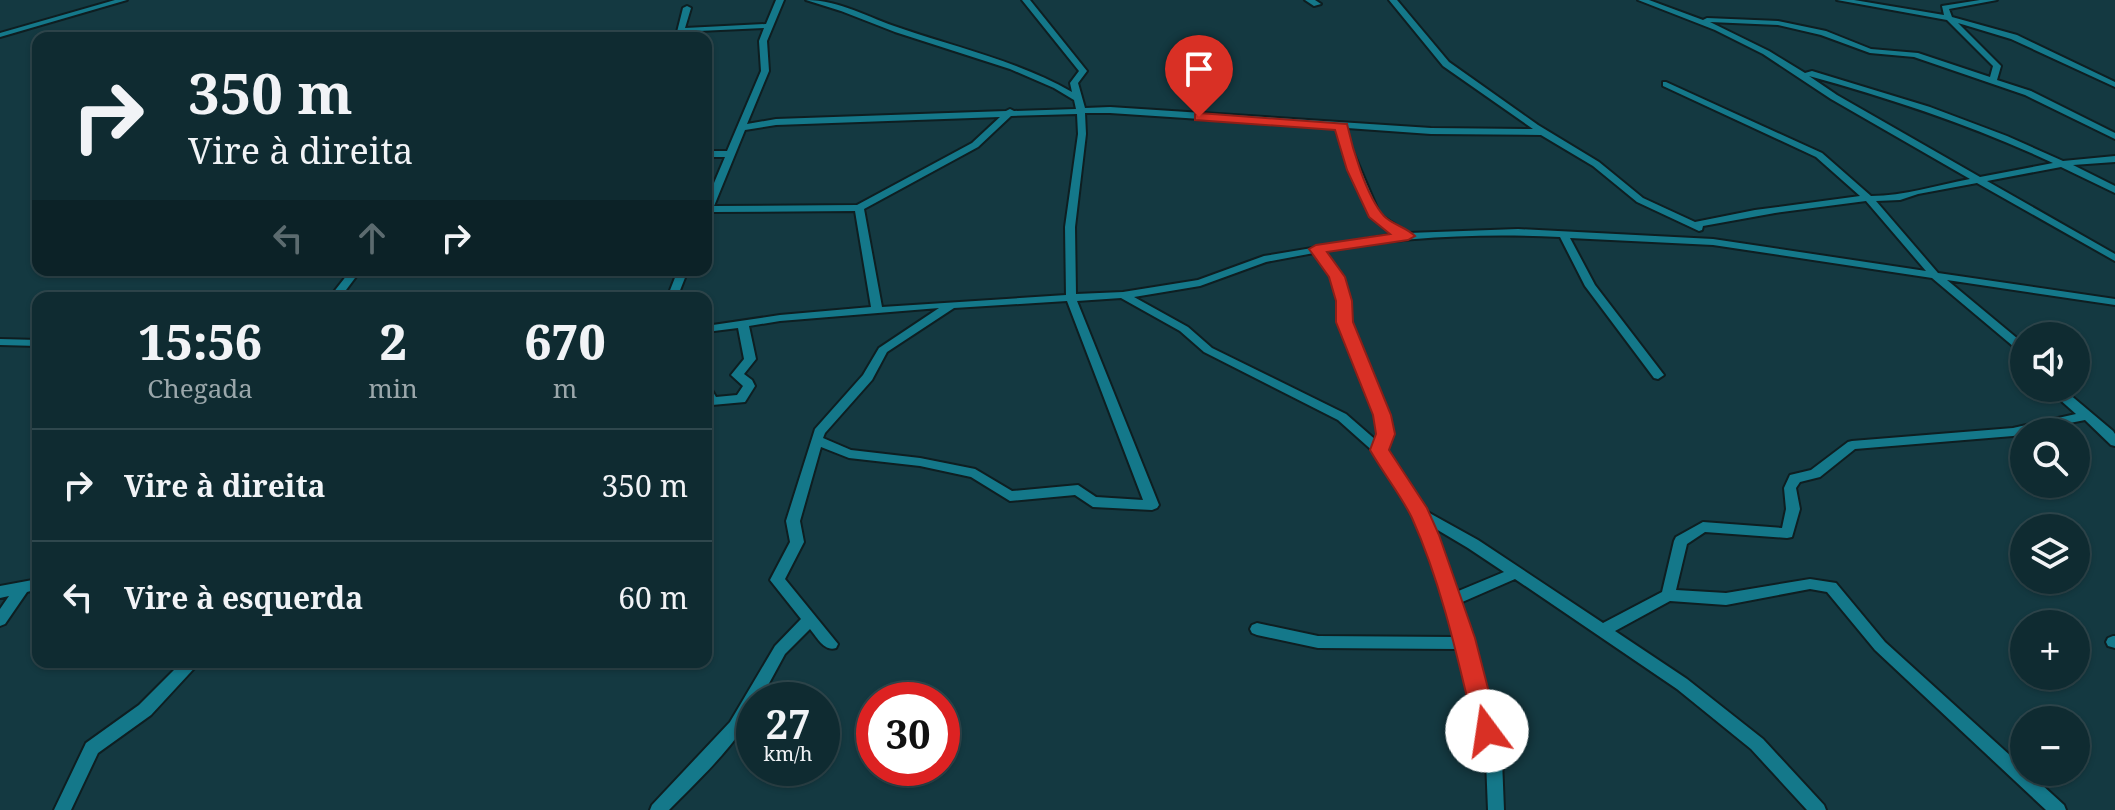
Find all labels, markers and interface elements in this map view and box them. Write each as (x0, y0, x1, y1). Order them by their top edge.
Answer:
pin (1165, 35, 1233, 117)
icon: arrive (1177, 47, 1221, 91)
text: 350 m (188, 54, 353, 130)
icon: right (56, 64, 160, 168)
text: Vire à direita (188, 126, 413, 175)
icon: left (266, 216, 310, 260)
icon: ahead (350, 216, 394, 260)
icon: right (434, 216, 478, 260)
text: 15:56 (138, 309, 262, 374)
text: 2 (379, 309, 407, 374)
text: 670 (524, 309, 606, 374)
map controls (2010, 322, 2090, 786)
button: sound (2010, 322, 2090, 402)
text: Chegada (147, 370, 253, 406)
text: min (368, 370, 418, 406)
text: m (553, 370, 577, 406)
button: search (2010, 418, 2090, 498)
icon: right (56, 463, 100, 507)
text: Vire à direita (124, 465, 326, 506)
text: 350 m (602, 465, 688, 506)
button: layers (2010, 514, 2090, 594)
icon: left (56, 575, 100, 619)
text: Vire à esquerda (124, 577, 363, 618)
text: 60 m (618, 577, 688, 618)
button: + (2010, 610, 2090, 690)
speed limit sign: 30 (856, 682, 960, 786)
position arrow (1445, 689, 1529, 773)
text: 27 (765, 696, 811, 751)
button: − (2010, 706, 2090, 786)
text: km/h (763, 740, 813, 767)

